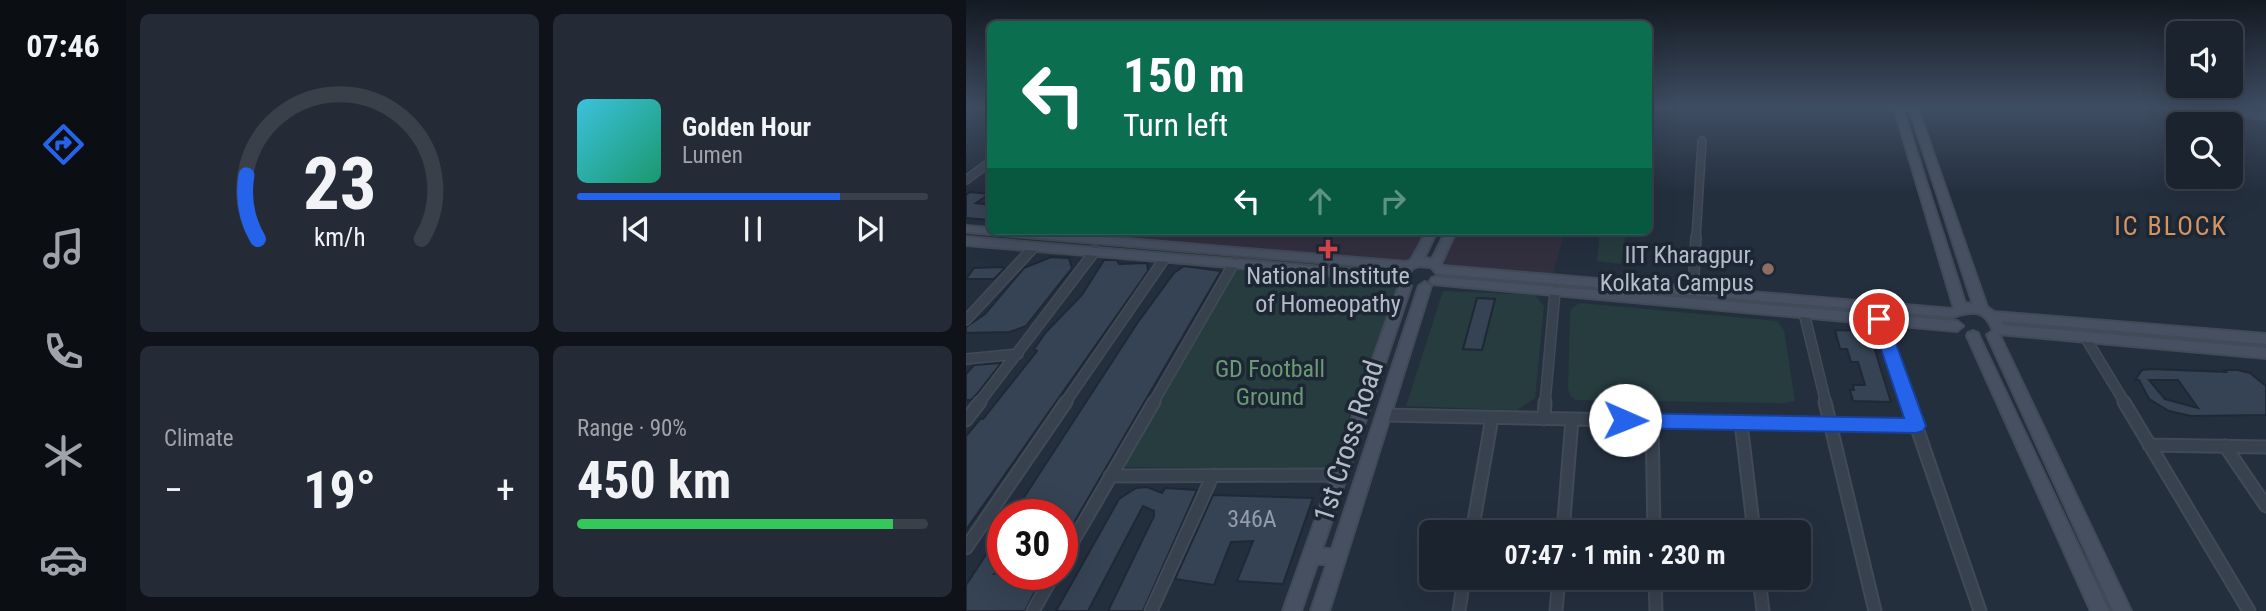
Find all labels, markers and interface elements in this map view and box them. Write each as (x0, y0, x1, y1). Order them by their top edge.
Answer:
map controls (2166, 21, 2243, 189)
button: sound (2166, 21, 2243, 98)
text: 07:46 (26, 27, 100, 65)
text: 150 m (1123, 47, 1245, 104)
icon: left (1008, 49, 1099, 140)
text: Turn left (1123, 106, 1228, 144)
text: Golden Hour (682, 112, 811, 142)
button: search (2166, 112, 2243, 189)
icon: directions (39, 120, 88, 169)
text: 23 (303, 142, 376, 228)
text: Lumen (682, 142, 743, 169)
icon: left (1228, 182, 1266, 220)
icon: ahead (1301, 182, 1339, 220)
icon: right (1374, 182, 1412, 220)
icon: previous (617, 210, 655, 248)
icon: pause (734, 210, 772, 248)
icon: next (851, 210, 889, 248)
district label: IC BLOCK (2114, 211, 2228, 241)
text: km/h (314, 223, 365, 252)
icon: music (39, 224, 88, 273)
marker: National Institute of Homeopathy (1318, 239, 1338, 259)
place label: IIT Kharagpur, Kolkata Campus (1600, 241, 1754, 297)
marker: IIT Kharagpur, Kolkata Campus (1760, 261, 1776, 277)
place label: National Institute of Homeopathy (1246, 262, 1410, 318)
pin (1849, 289, 1909, 349)
icon: arrive (1860, 300, 1898, 338)
icon: phone (39, 327, 88, 376)
park label: GD Football Ground (1215, 355, 1325, 411)
street label: 1st Cross Road (1307, 356, 1390, 526)
position arrow (1588, 383, 1662, 457)
text: Range · 90% (577, 415, 687, 442)
text: Climate (164, 425, 234, 452)
icon: climate (39, 431, 88, 480)
text: 450 km (577, 450, 731, 511)
text: 19° (303, 460, 376, 521)
text: − (164, 468, 183, 512)
text: + (496, 468, 515, 512)
speed limit sign: 30 (987, 499, 1078, 590)
house number: 346A (1227, 505, 1277, 533)
icon: car (39, 535, 88, 584)
text: 07:47 · 1 min · 230 m (1505, 540, 1725, 570)

